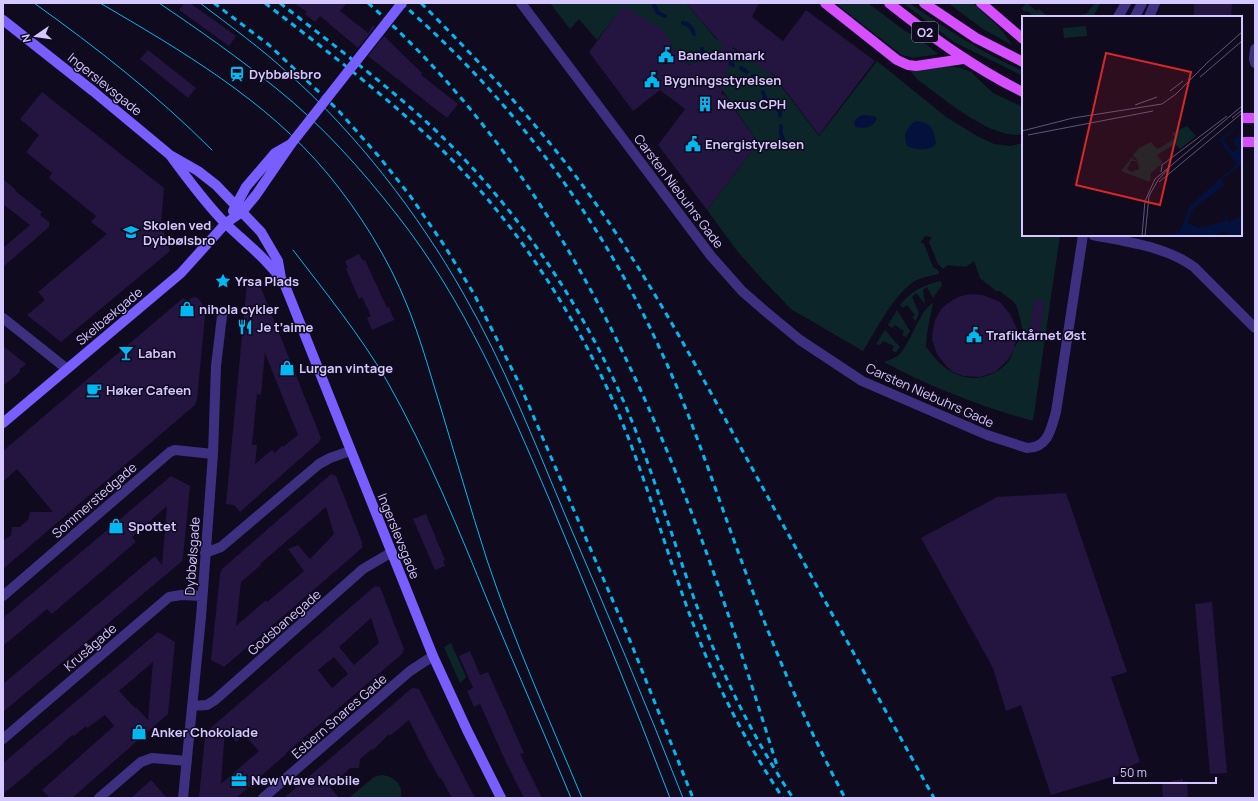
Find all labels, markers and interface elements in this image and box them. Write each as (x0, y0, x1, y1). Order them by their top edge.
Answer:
north arrow (16, 16, 56, 56)
inset map (1022, 16, 1242, 236)
road number: O2 (912, 22, 938, 42)
text: N (18, 33, 34, 44)
public building icon: Banedanmark (657, 46, 675, 64)
place label: Banedanmark (678, 46, 766, 64)
street label: Ingerslevsgade (64, 48, 146, 120)
station icon: Dybbølsbro (228, 65, 246, 83)
place label: Dybbølsbro (249, 65, 321, 83)
public building icon: Bygningsstyrelsen (643, 71, 661, 89)
place label: Bygningsstyrelsen (664, 71, 781, 89)
building icon: Nexus CPH (696, 95, 714, 113)
place label: Nexus CPH (717, 95, 786, 113)
street label: Carsten Niebuhrs Gade (630, 130, 728, 252)
public building icon: Energistyrelsen (684, 135, 702, 153)
place label: Energistyrelsen (705, 135, 804, 153)
place label: Skolen ved Dybbølsbro (143, 216, 215, 249)
school or university icon: Skolen ved Dybbølsbro (122, 223, 140, 241)
place icon: Yrsa Plads (214, 272, 232, 290)
place label: Yrsa Plads (235, 272, 299, 290)
street label: Skelbækgade (72, 283, 146, 349)
shop icon: nihola cykler (178, 300, 196, 318)
place label: nihola cykler (199, 300, 279, 318)
restaurant icon: Je t’aime (236, 318, 254, 336)
place label: Je t’aime (257, 318, 314, 336)
public building icon: Trafiktårnet Øst (965, 326, 983, 344)
place label: Trafiktårnet Øst (986, 326, 1087, 344)
bar icon: Laban (117, 344, 135, 362)
place label: Laban (138, 344, 176, 362)
shop icon: Lurgan vintage (278, 359, 296, 377)
place label: Lurgan vintage (299, 359, 393, 377)
street label: Carsten Niebuhrs Gade (863, 359, 997, 432)
cafe icon: Høker Cafeen (85, 381, 103, 399)
place label: Høker Cafeen (106, 381, 191, 399)
street label: Sommerstedgade (48, 458, 141, 542)
street label: Ingerslevsgade (374, 490, 425, 582)
street label: Dybbølsgade (180, 516, 204, 596)
shop icon: Spottet (107, 517, 125, 535)
place label: Spottet (128, 517, 177, 535)
street label: Godsbanegade (243, 585, 325, 659)
street label: Krusågade (60, 619, 121, 675)
street label: Esbern Snares Gade (288, 669, 391, 762)
shop icon: Anker Chokolade (130, 723, 148, 741)
place label: Anker Chokolade (151, 723, 258, 741)
scale bar (1114, 759, 1216, 785)
text: 50 m (1120, 764, 1147, 781)
office icon: New Wave Mobile (230, 771, 248, 789)
place label: New Wave Mobile (251, 771, 360, 789)

